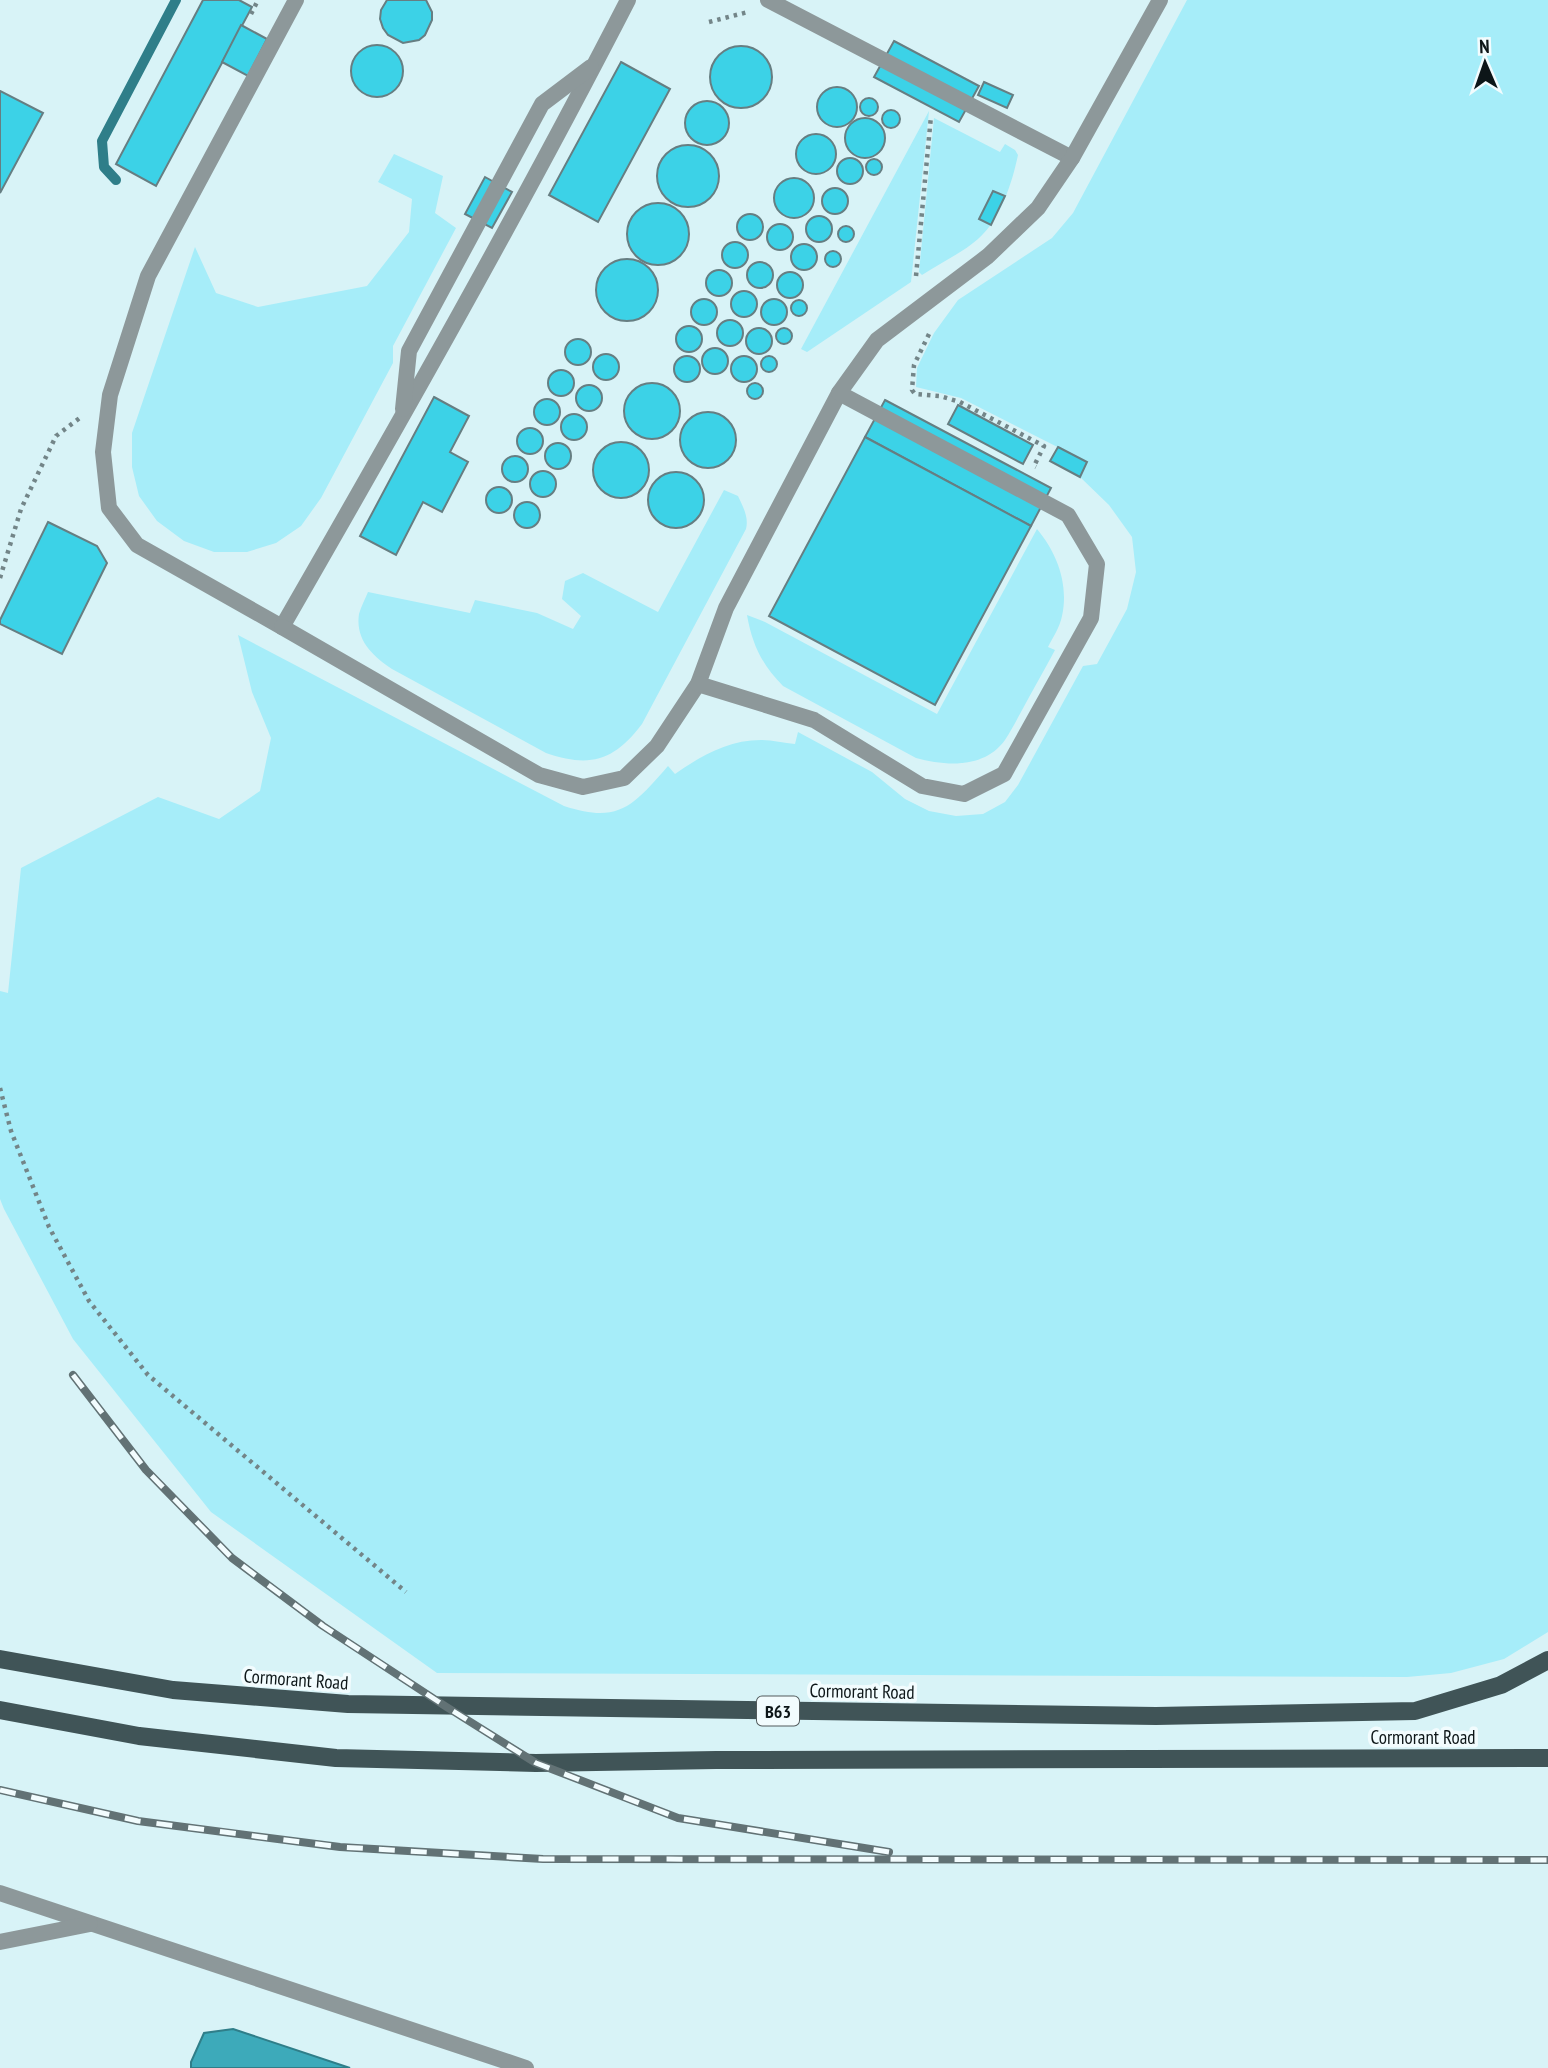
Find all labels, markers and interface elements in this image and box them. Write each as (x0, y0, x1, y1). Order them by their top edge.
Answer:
north arrow (1450, 28, 1520, 98)
text: N (1479, 34, 1490, 58)
street label: Cormorant Road (243, 1663, 349, 1695)
street label: Cormorant Road (809, 1678, 915, 1704)
road number: B63 (757, 1696, 799, 1726)
street label: Cormorant Road (1371, 1725, 1475, 1749)

